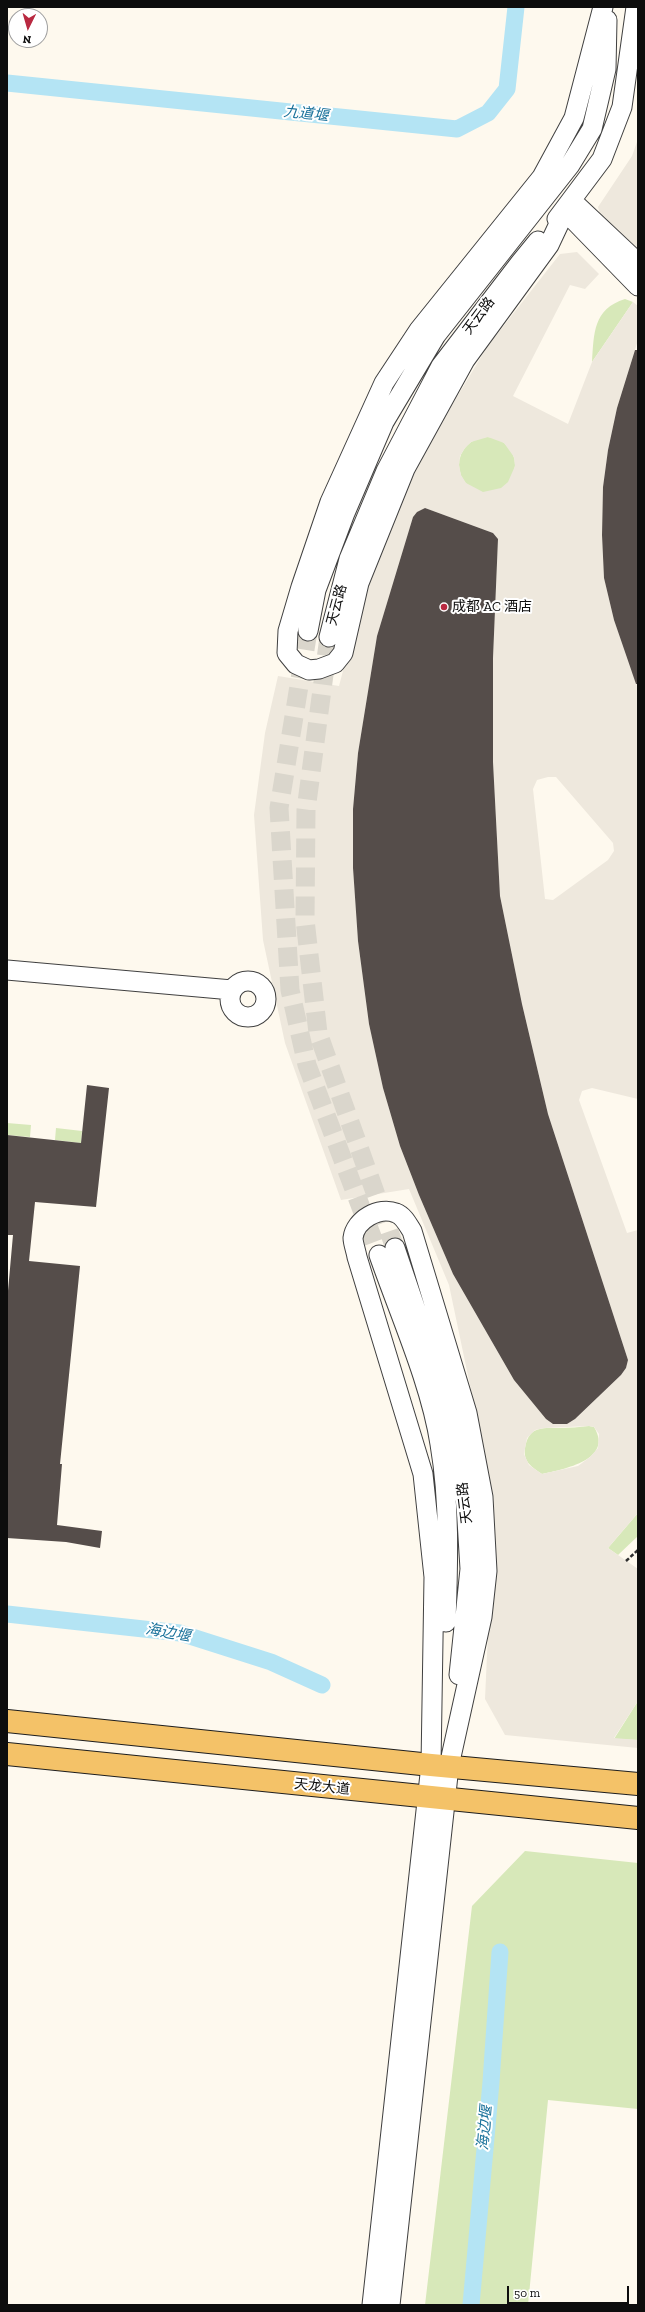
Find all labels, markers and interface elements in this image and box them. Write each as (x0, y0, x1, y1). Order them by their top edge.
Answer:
north arrow (8, 8, 48, 48)
text: N (22, 33, 32, 46)
water label: 九道堰 (283, 103, 329, 125)
street label: 天云路 (460, 294, 498, 338)
street label: 天云路 (323, 583, 351, 627)
place label: 成都 AC 酒店 (452, 599, 532, 615)
marker: 成都 AC 酒店 (439, 602, 449, 612)
street label: 天云路 (454, 1481, 476, 1525)
water label: 海边堰 (144, 1620, 192, 1646)
street label: 天龙大道 (293, 1776, 351, 1798)
water label: 海边堰 (474, 2105, 496, 2151)
scale bar (509, 2278, 631, 2304)
text: 50 m (514, 2286, 540, 2300)

